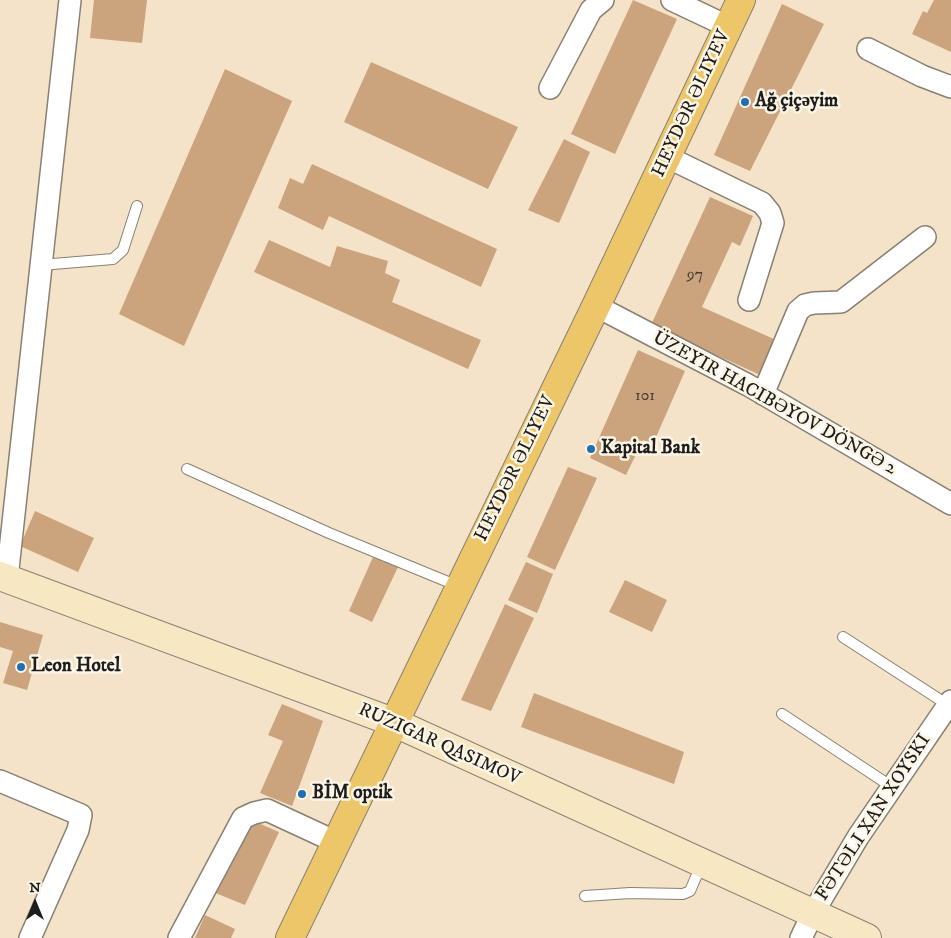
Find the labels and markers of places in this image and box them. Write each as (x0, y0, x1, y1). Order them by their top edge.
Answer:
place label: Ağ çiçəyim (755, 91, 838, 113)
marker: Ağ çiçəyim (739, 96, 751, 108)
place label: Kapital Bank (601, 438, 700, 460)
marker: Kapital Bank (585, 443, 597, 455)
place label: Leon Hotel (31, 656, 120, 678)
marker: Leon Hotel (15, 661, 27, 673)
place label: BİM optik (312, 783, 392, 805)
marker: BİM optik (296, 788, 308, 800)

